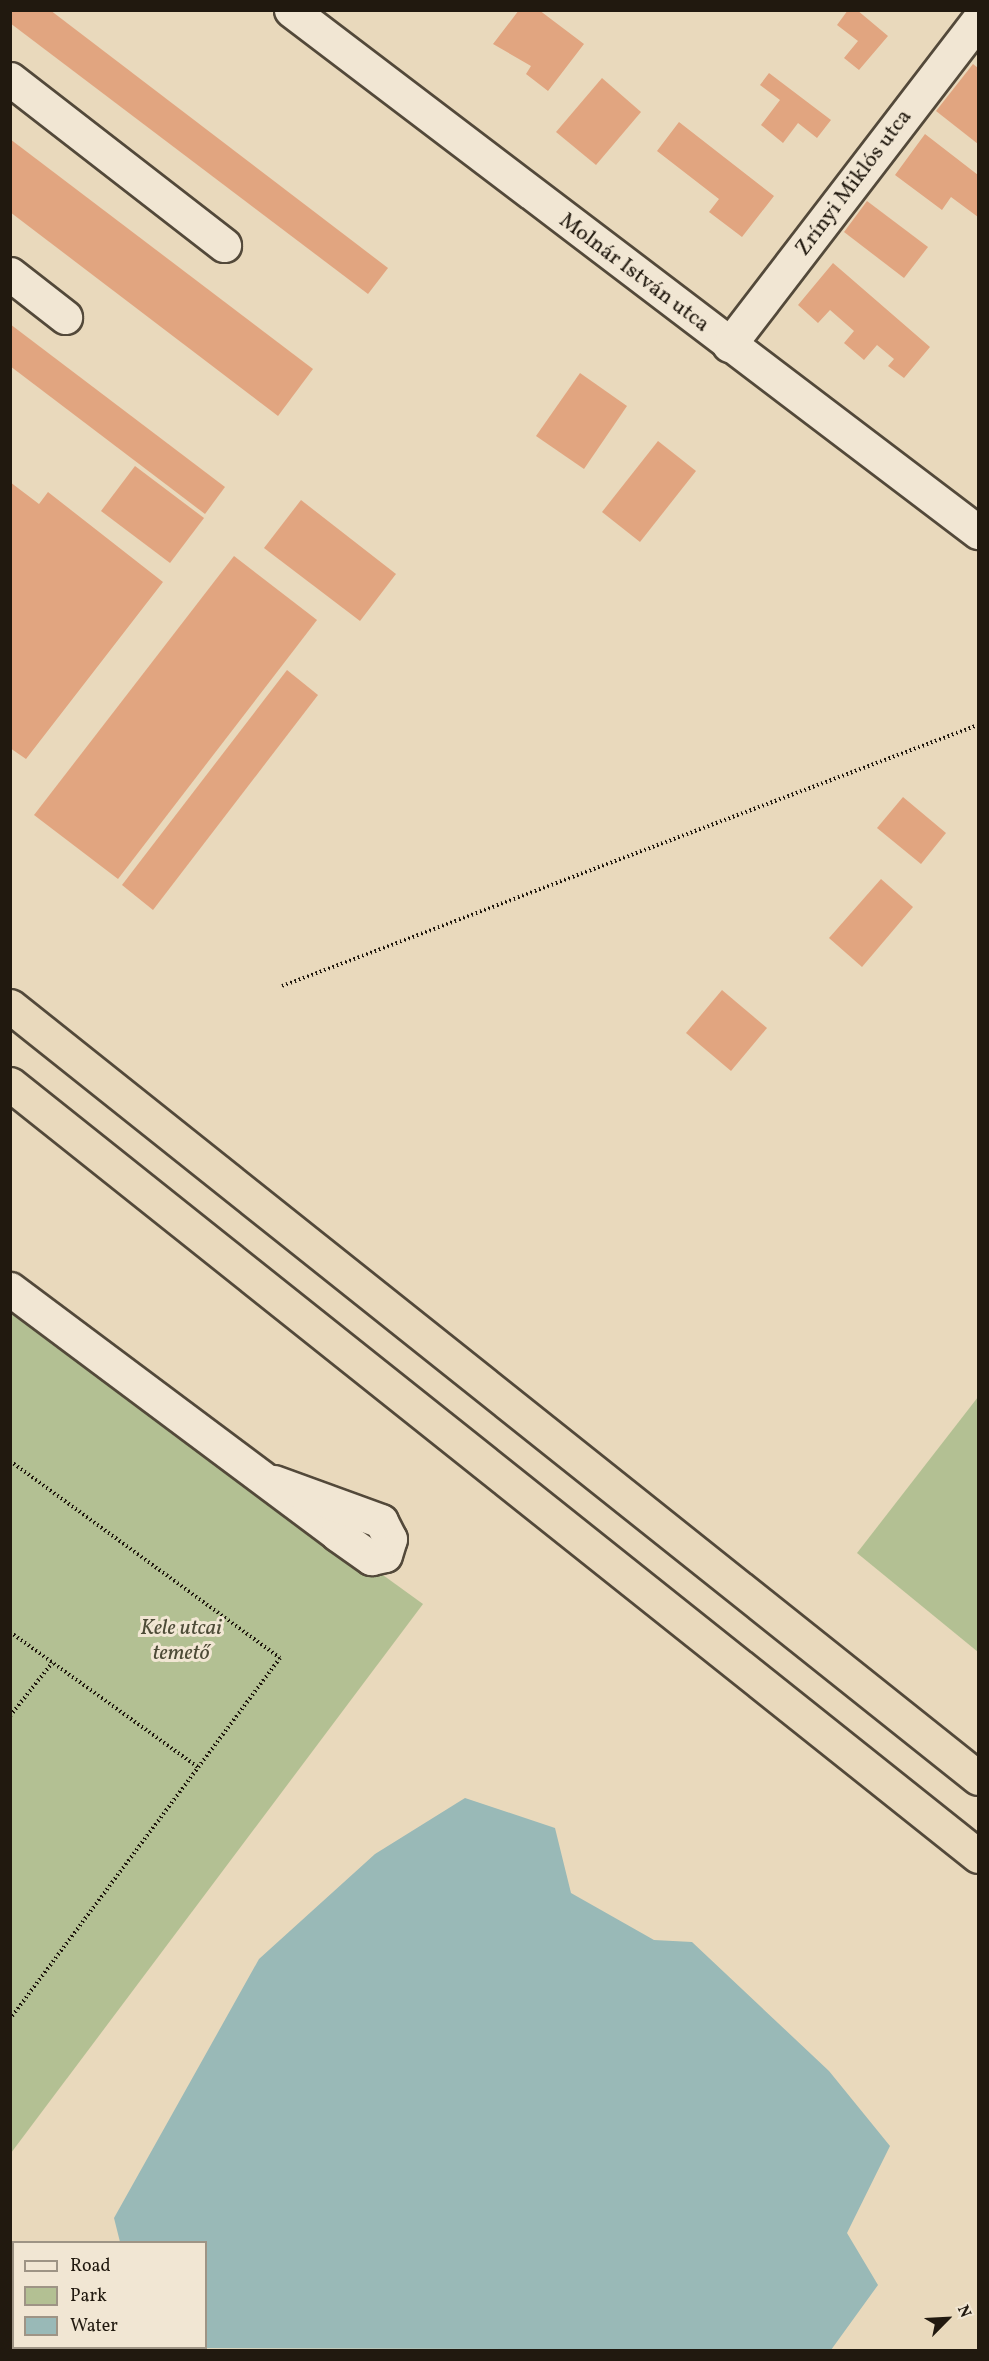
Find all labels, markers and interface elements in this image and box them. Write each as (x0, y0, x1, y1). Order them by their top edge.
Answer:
street label: Zrínyi Miklós utca (790, 104, 918, 262)
street label: Molnár István utca (554, 208, 714, 338)
park label: Kele utcai temető (140, 1615, 222, 1666)
legend (12, 2241, 207, 2349)
text: Road (70, 2254, 111, 2279)
text: Park (70, 2284, 107, 2309)
north arrow (917, 2289, 977, 2349)
text: N (951, 2302, 976, 2321)
text: Water (70, 2314, 118, 2339)

